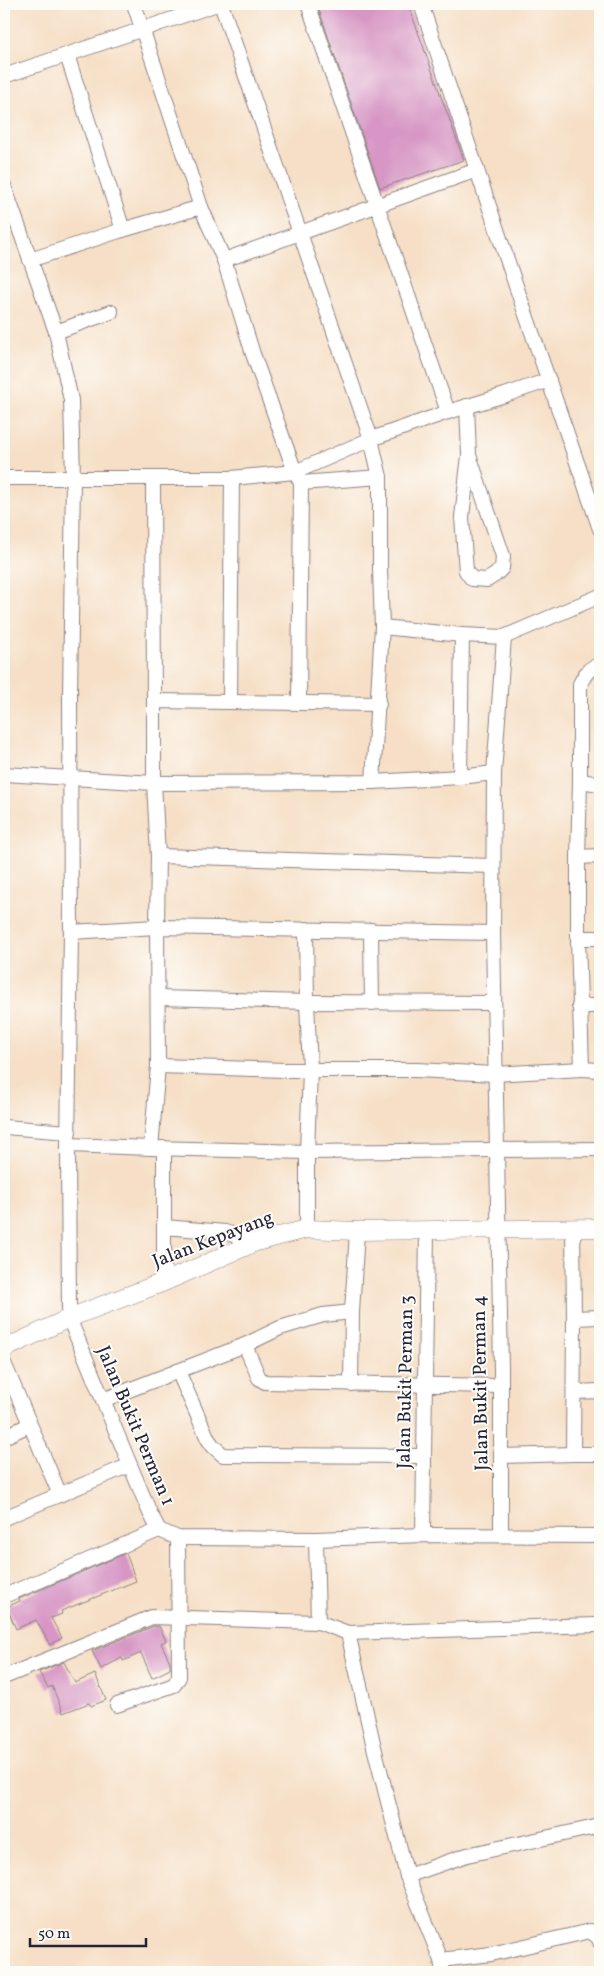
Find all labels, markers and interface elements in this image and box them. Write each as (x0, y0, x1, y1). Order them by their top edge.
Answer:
street label: Jalan Kepayang (149, 1205, 277, 1275)
street label: Jalan Bukit Perman 3 (391, 1295, 421, 1469)
street label: Jalan Bukit Perman 4 (466, 1295, 496, 1471)
street label: Jalan Bukit Perman 1 (90, 1342, 180, 1510)
scale bar (30, 1916, 146, 1948)
text: 50 m (38, 1924, 70, 1945)

